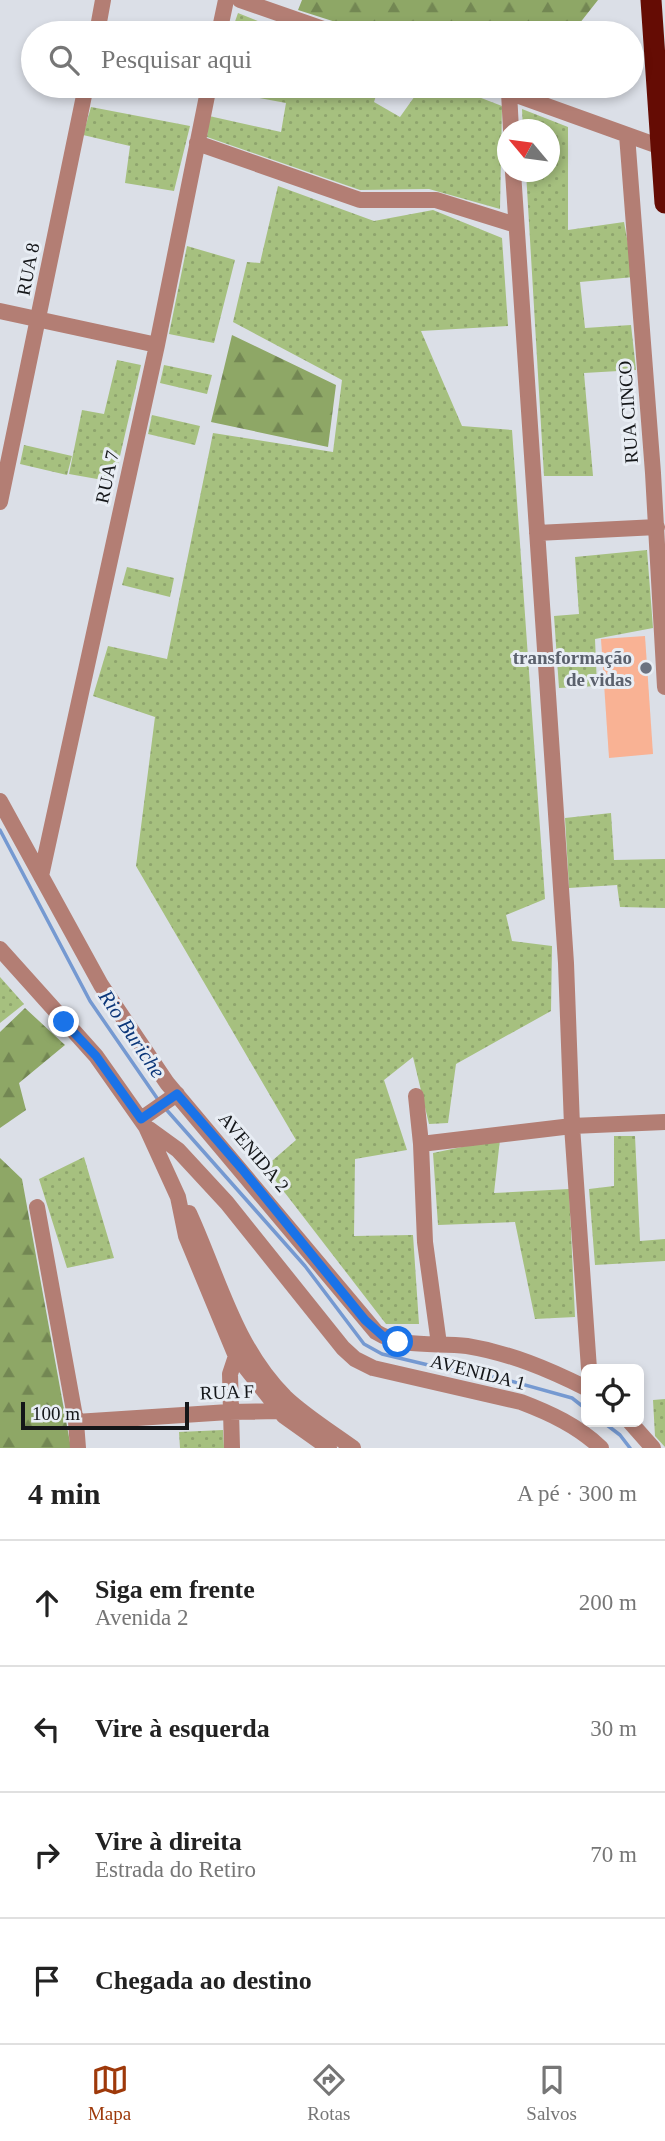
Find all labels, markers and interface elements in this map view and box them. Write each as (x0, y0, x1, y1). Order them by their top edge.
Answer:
search box (21, 21, 644, 98)
icon: search (45, 41, 83, 79)
text: Pesquisar aqui (101, 45, 252, 74)
north arrow (497, 119, 560, 182)
street label: RUA 8 (13, 241, 43, 297)
street label: RUA CINCO (614, 360, 642, 464)
street label: RUA 7 (91, 449, 123, 505)
place label: transformação de vidas (513, 647, 632, 690)
marker: transformação de vidas (638, 660, 654, 676)
water label: Rio Buriche (93, 985, 170, 1083)
route end (48, 1006, 79, 1037)
street label: AVENIDA 2 (215, 1108, 293, 1196)
route start (382, 1326, 413, 1357)
street label: AVENIDA 1 (428, 1350, 528, 1394)
map controls (581, 1364, 644, 1427)
button: locate (581, 1364, 644, 1427)
street label: RUA F (199, 1381, 255, 1403)
scale bar (21, 1399, 189, 1431)
text: 100 m (32, 1403, 80, 1424)
text: 4 min (28, 1477, 101, 1510)
text: A pé · 300 m (517, 1481, 637, 1506)
text: Siga em frente (95, 1575, 255, 1604)
icon: ahead (28, 1584, 66, 1622)
text: 200 m (579, 1590, 637, 1615)
text: Avenida 2 (95, 1605, 188, 1630)
icon: left (28, 1710, 66, 1748)
text: Vire à esquerda (95, 1714, 270, 1743)
text: 30 m (590, 1716, 637, 1741)
text: Vire à direita (95, 1827, 242, 1856)
icon: right (28, 1836, 66, 1874)
text: 70 m (590, 1842, 637, 1867)
text: Estrada do Retiro (95, 1857, 256, 1882)
icon: arrive (28, 1962, 66, 2000)
text: Chegada ao destino (95, 1966, 312, 1995)
tab: Mapa (88, 2061, 131, 2125)
tab: Rotas (307, 2061, 350, 2125)
tab: Salvos (526, 2061, 577, 2125)

